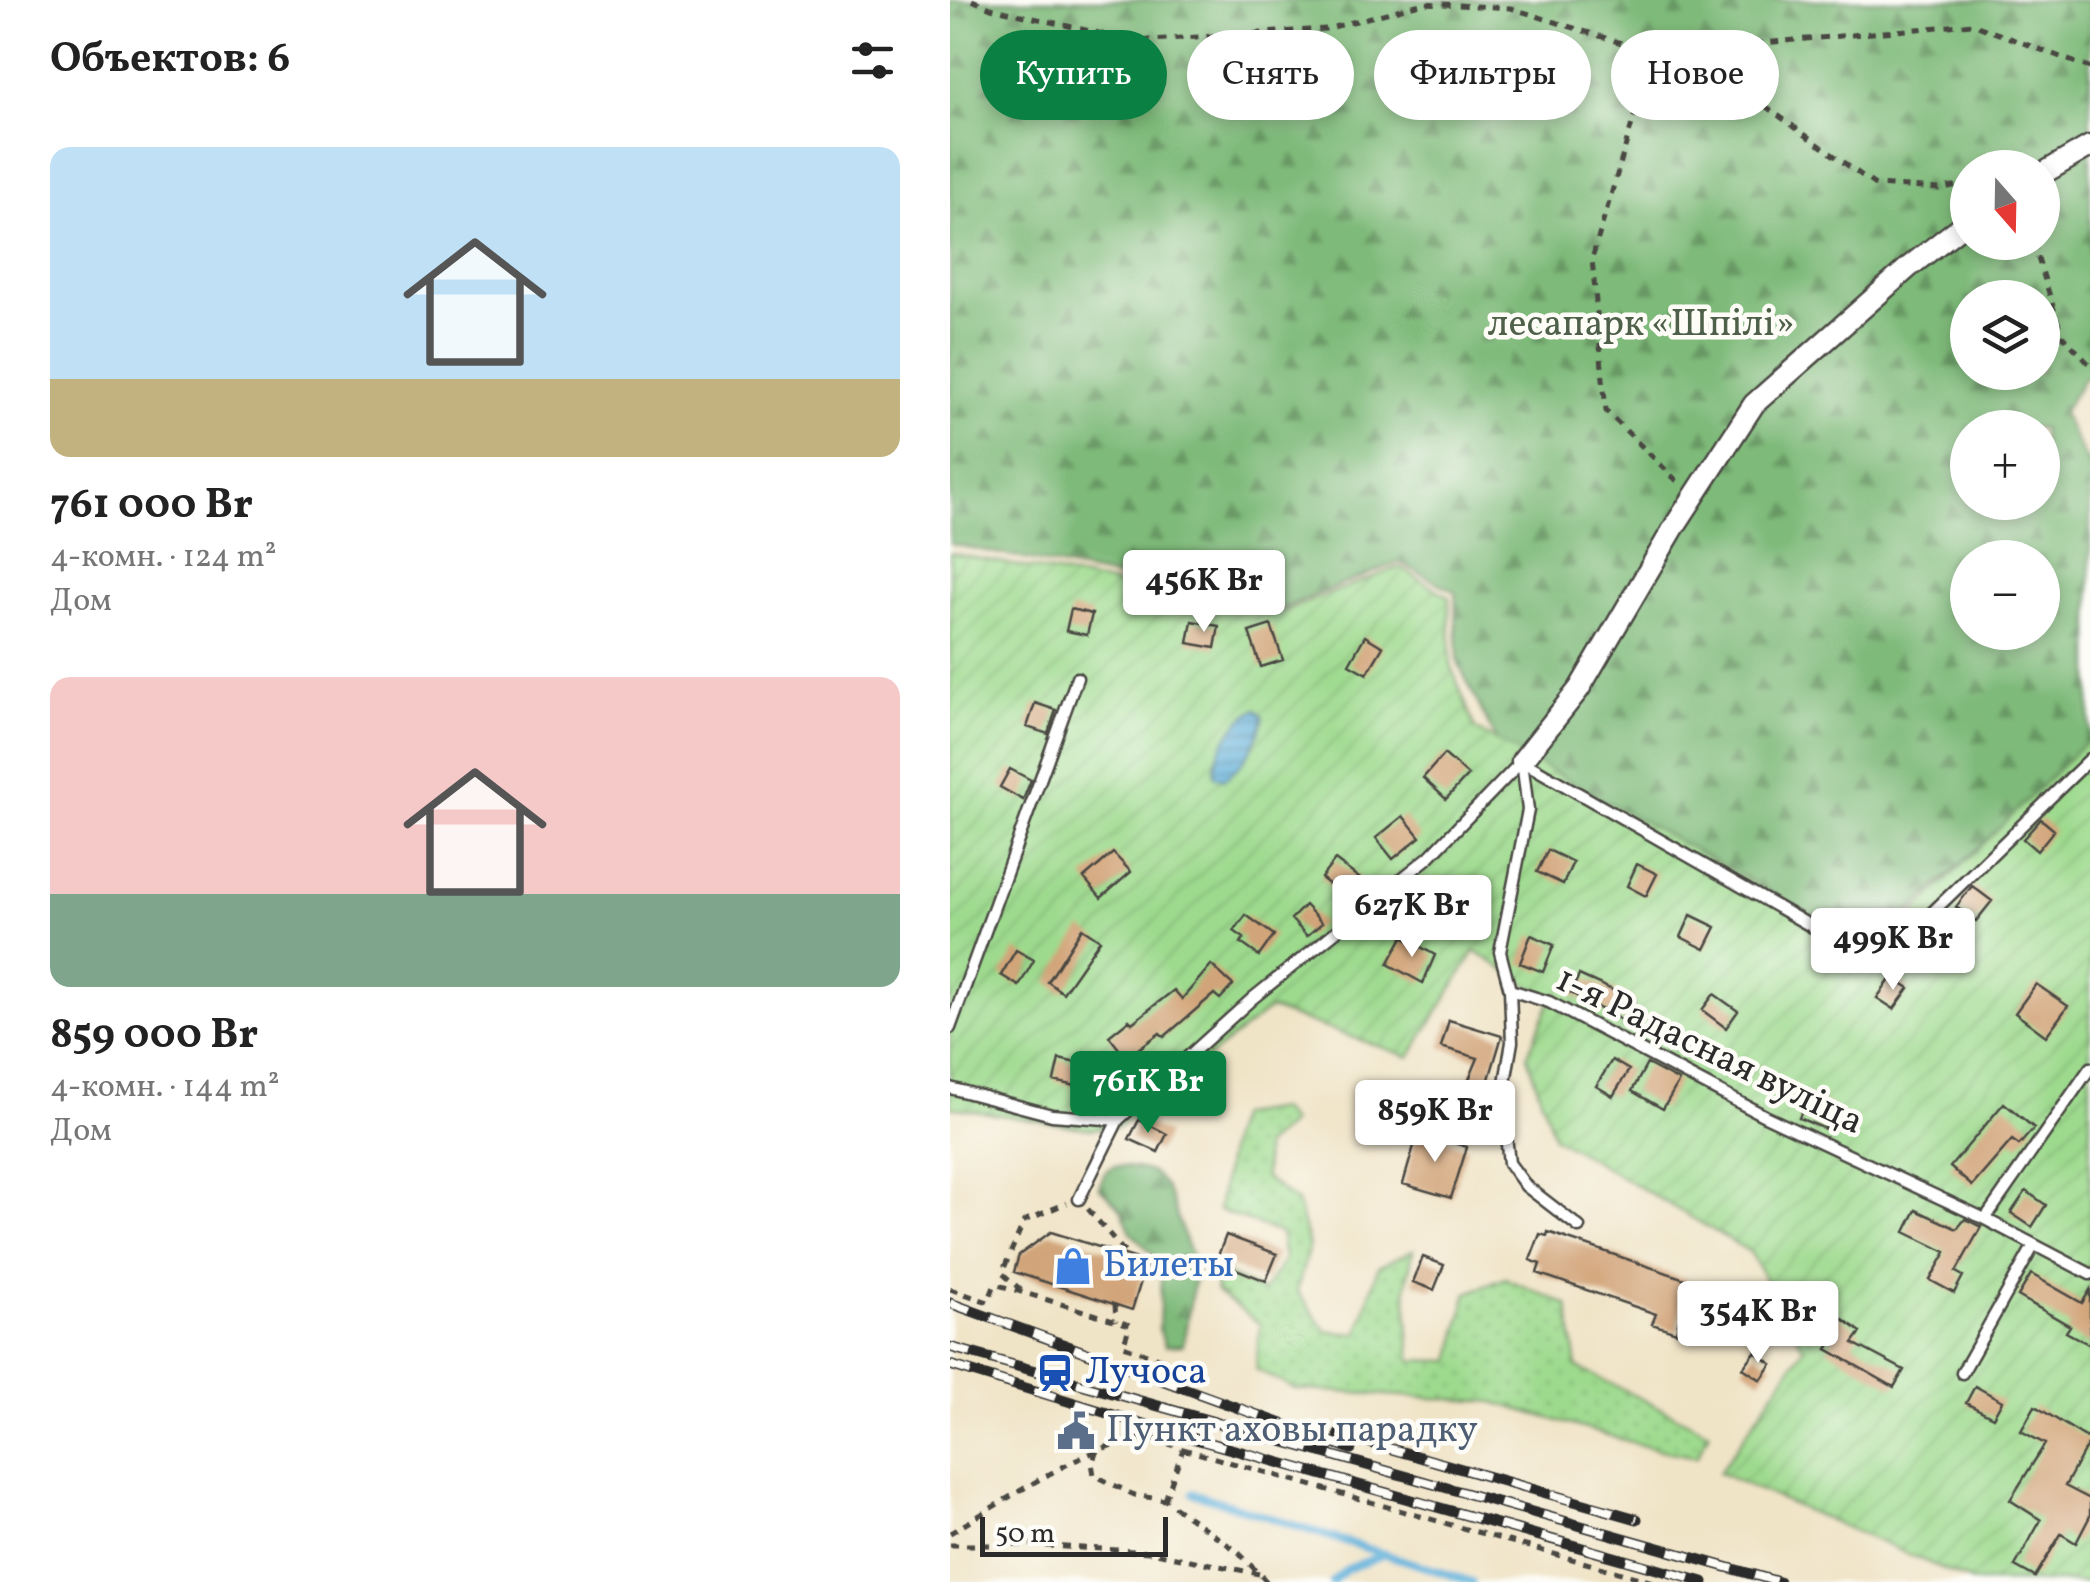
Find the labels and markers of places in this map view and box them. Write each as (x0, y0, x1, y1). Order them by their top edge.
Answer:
pin: 456K Br (1112, 550, 1296, 635)
pin: 627K Br (1320, 875, 1504, 960)
pin: 499K Br (1801, 908, 1985, 993)
pin: 761K Br (1056, 1051, 1240, 1136)
pin: 859K Br (1343, 1080, 1527, 1165)
place label: Билеты (1103, 1240, 1234, 1293)
shop icon: Билеты (1052, 1245, 1094, 1287)
pin: 354K Br (1666, 1281, 1850, 1366)
place label: Лучоса (1085, 1347, 1207, 1400)
station icon: Лучоса (1034, 1352, 1076, 1394)
place label: Пункт аховы парадку (1106, 1405, 1478, 1458)
public building icon: Пункт аховы парадку (1055, 1410, 1097, 1452)

